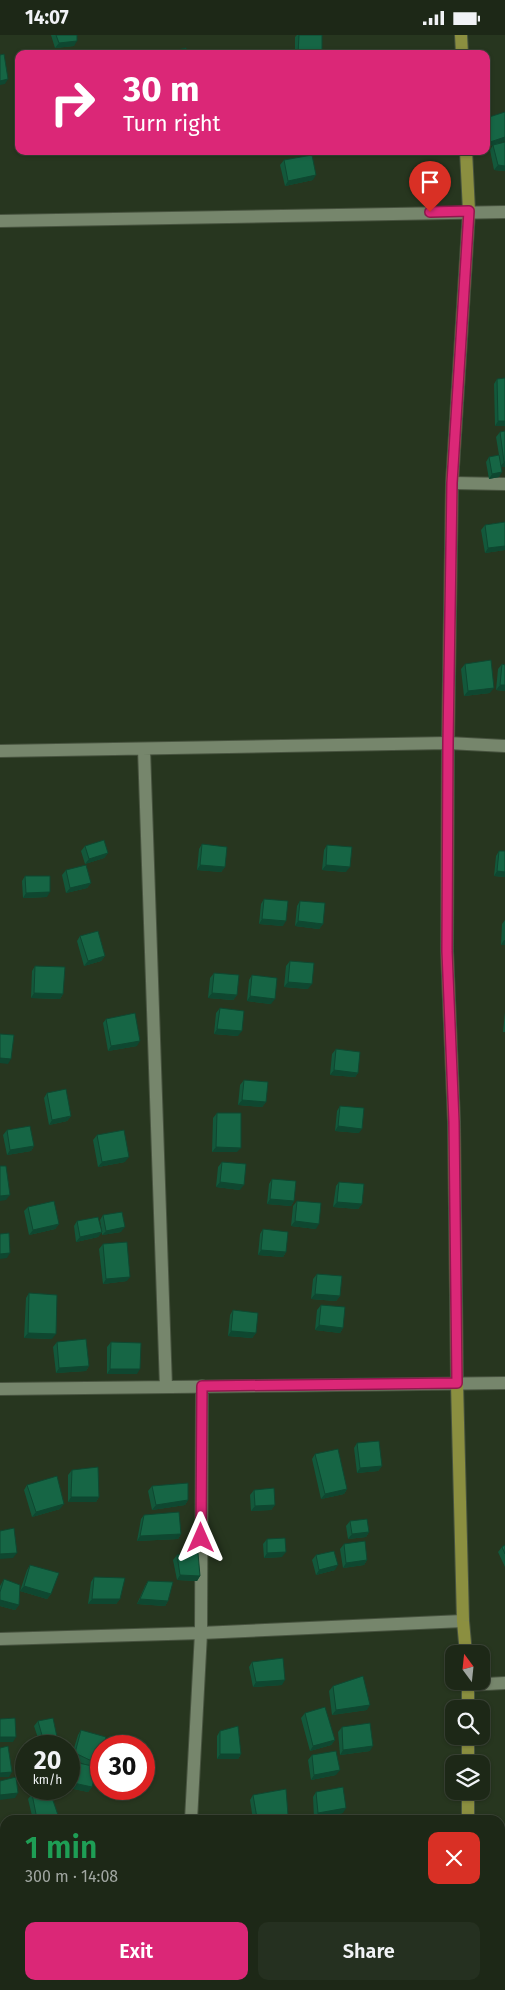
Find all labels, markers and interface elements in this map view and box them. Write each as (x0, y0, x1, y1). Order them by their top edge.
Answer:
text: 14:07 (25, 6, 69, 29)
text: 30 m (123, 68, 200, 110)
icon: right (40, 70, 105, 135)
text: Turn right (123, 110, 220, 137)
pin (409, 161, 451, 212)
icon: arrive (416, 168, 444, 196)
position arrow (174, 1511, 226, 1563)
north arrow (445, 1645, 490, 1690)
map controls (445, 1645, 490, 1800)
button: search (445, 1700, 490, 1745)
speed limit sign: 30 (90, 1735, 155, 1800)
text: 20 (34, 1746, 61, 1776)
button: layers (445, 1755, 490, 1800)
text: km/h (33, 1773, 62, 1787)
text: 1 min (25, 1830, 97, 1866)
button: close (428, 1832, 480, 1884)
text: 300 m · 14:08 (25, 1867, 118, 1886)
button: Exit (25, 1922, 248, 1980)
button: Share (258, 1922, 480, 1980)

